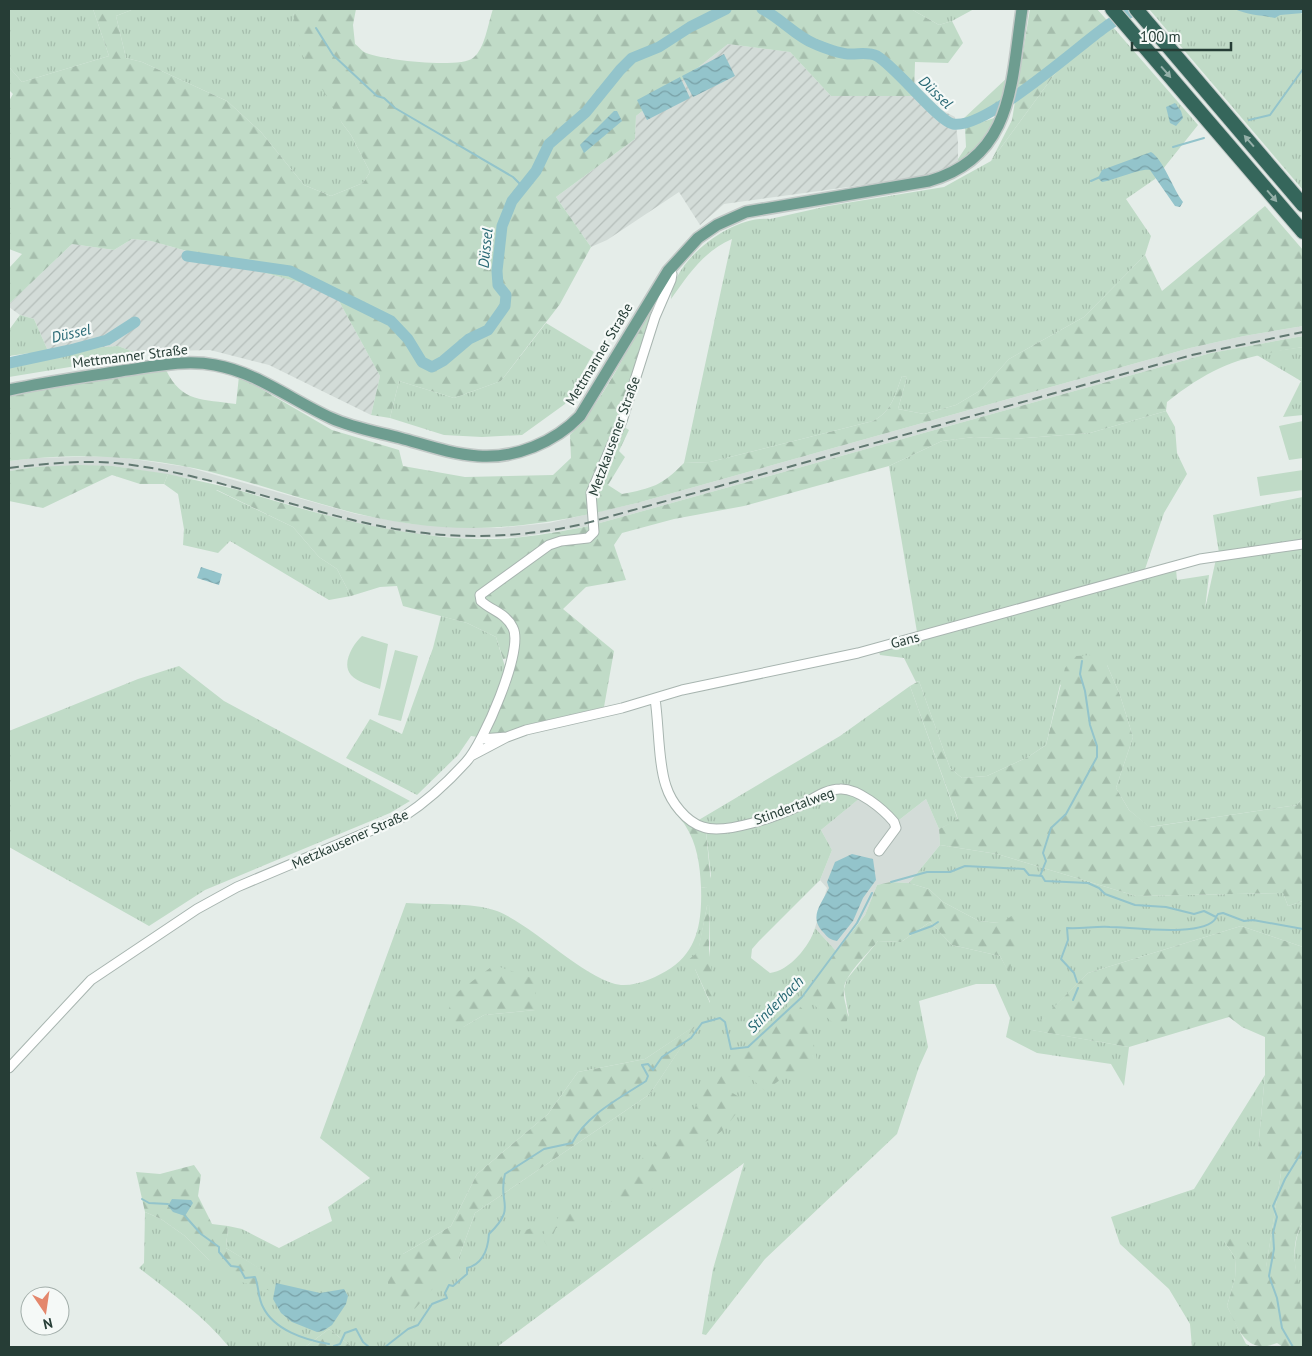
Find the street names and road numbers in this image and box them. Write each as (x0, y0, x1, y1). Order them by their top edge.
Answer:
street label: Mettmanner Straße (561, 300, 637, 408)
street label: Mettmanner Straße (71, 340, 189, 372)
street label: Metzkausener Straße (584, 374, 644, 498)
street label: Gans (889, 628, 921, 652)
street label: Stindertalweg (752, 783, 836, 829)
street label: Metzkausener Straße (289, 805, 411, 873)

